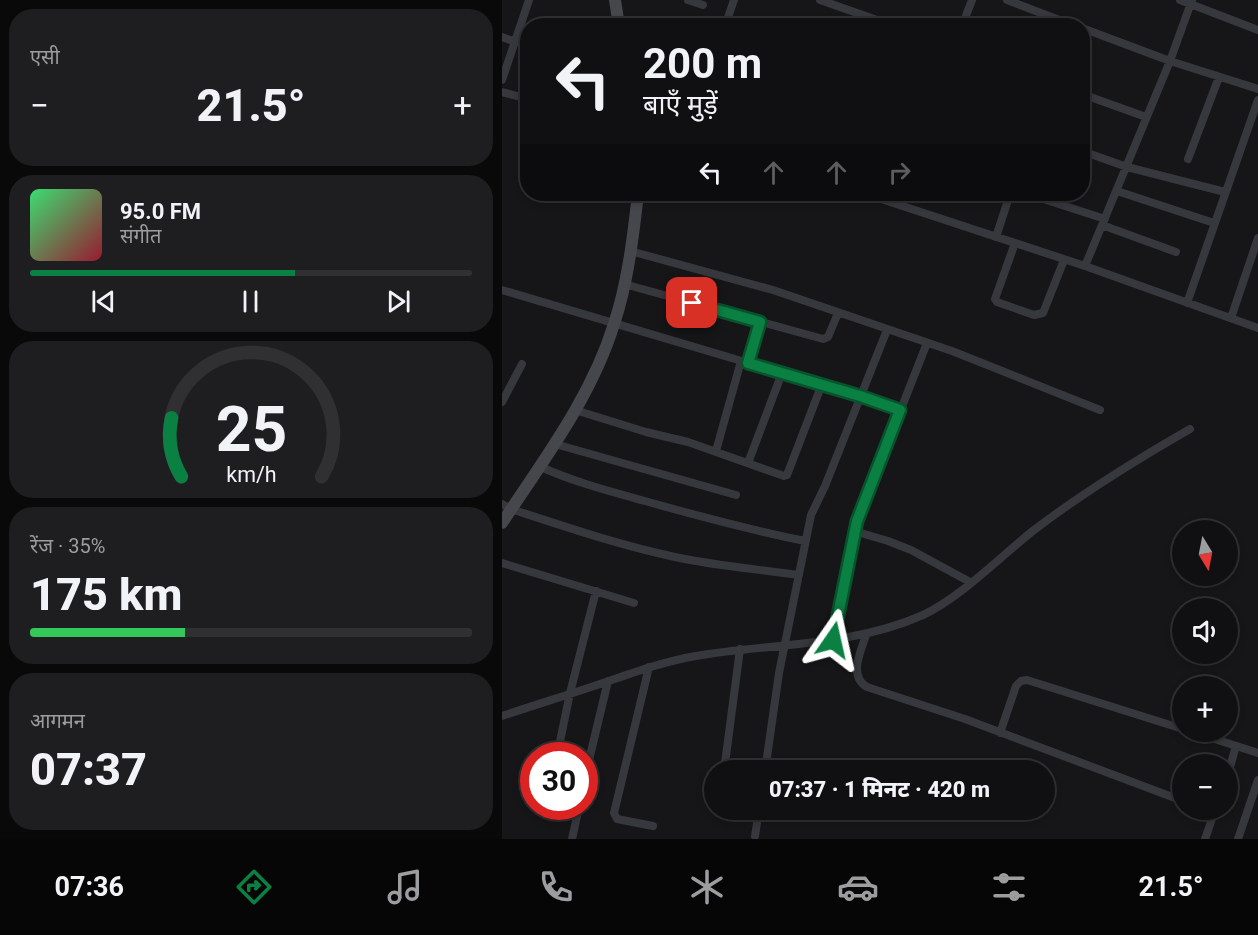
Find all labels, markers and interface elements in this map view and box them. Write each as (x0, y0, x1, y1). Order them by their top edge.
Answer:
text: 200 m (643, 39, 762, 88)
icon: left (544, 42, 622, 120)
text: एसी (30, 45, 60, 69)
text: 21.5° (197, 79, 306, 132)
text: − (30, 86, 49, 125)
text: + (453, 86, 472, 125)
text: बाएँ मुड़ें (643, 89, 718, 121)
icon: left (694, 156, 727, 189)
icon: ahead (757, 156, 790, 189)
icon: ahead (820, 156, 853, 189)
icon: right (883, 156, 916, 189)
text: 95.0 FM (120, 199, 201, 224)
text: संगीत (120, 224, 161, 248)
pin (666, 277, 717, 328)
icon: previous (87, 285, 120, 318)
icon: pause (234, 285, 267, 318)
icon: next (382, 285, 415, 318)
icon: arrive (675, 286, 708, 319)
text: 25 (215, 393, 287, 466)
text: km/h (226, 462, 276, 487)
north arrow (1172, 520, 1238, 586)
map controls (1172, 520, 1238, 820)
text: रेंज · 35% (30, 534, 105, 558)
text: 175 km (30, 568, 182, 621)
button: sound (1172, 598, 1238, 664)
position arrow (801, 608, 865, 672)
button: + (1172, 676, 1238, 742)
text: आगमन (30, 709, 85, 733)
speed limit sign: 30 (520, 742, 598, 820)
text: 07:37 (30, 743, 147, 796)
button: − (1172, 754, 1238, 820)
text: 07:37 · 1 मिनट · 420 m (769, 777, 990, 802)
icon: directions (233, 866, 275, 908)
icon: music (384, 866, 426, 908)
icon: phone (535, 866, 577, 908)
icon: climate (686, 866, 728, 908)
icon: car (837, 866, 879, 908)
icon: filters (988, 866, 1030, 908)
text: 07:36 (54, 871, 124, 903)
text: 21.5° (1139, 871, 1203, 903)

